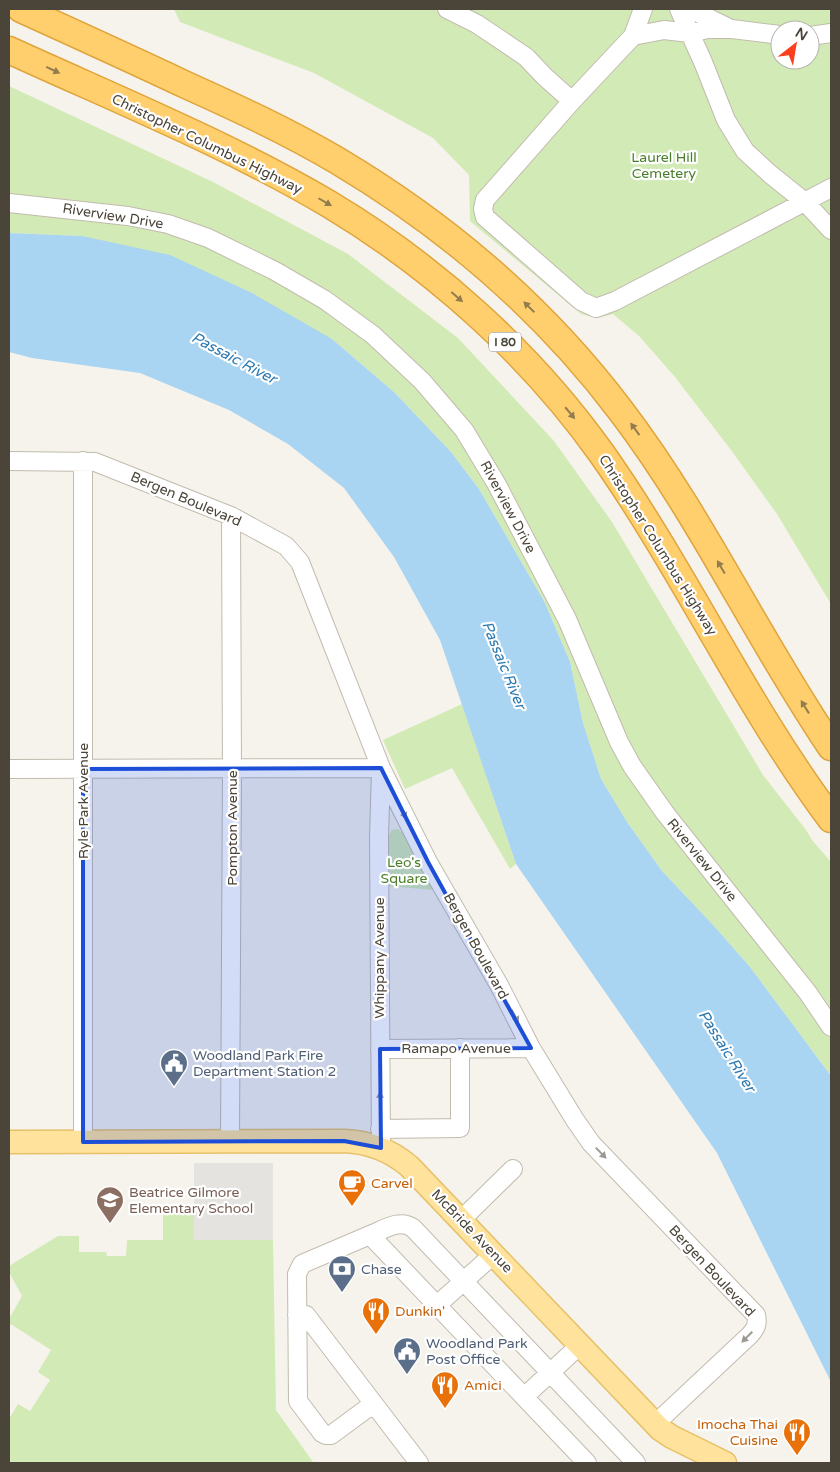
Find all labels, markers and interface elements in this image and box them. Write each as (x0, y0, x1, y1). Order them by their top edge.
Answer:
north arrow (770, 20, 820, 70)
text: N (792, 24, 811, 44)
one-way arrow (46, 66, 60, 74)
street label: Christopher Columbus Highway (109, 90, 305, 198)
park label: Laurel Hill Cemetery (631, 149, 697, 182)
one-way arrow (318, 198, 331, 207)
street label: Riverview Drive (61, 200, 165, 232)
one-way arrow (450, 291, 462, 303)
one-way arrow (523, 301, 535, 313)
water label: Passaic River (189, 328, 281, 389)
road number: I 80 (489, 332, 521, 352)
one-way arrow (565, 406, 576, 419)
one-way arrow (630, 423, 640, 436)
street label: Christopher Columbus Highway (595, 452, 721, 639)
street label: Riverview Drive (477, 458, 539, 556)
street label: Bergen Boulevard (128, 468, 244, 530)
one-way arrow (717, 560, 726, 573)
water label: Passaic River (478, 618, 531, 714)
one-way arrow (800, 700, 809, 713)
street label: Ryle Park Avenue (75, 743, 92, 859)
street label: Pompton Avenue (224, 770, 241, 886)
one-way arrow (399, 805, 407, 819)
street label: Riverview Drive (663, 815, 741, 905)
park label: Leo's Square (381, 854, 428, 887)
street label: Bergen Boulevard (440, 890, 512, 1002)
street label: Whippany Avenue (371, 897, 388, 1019)
water label: Passaic River (695, 1007, 760, 1097)
one-way arrow (511, 1009, 519, 1023)
street label: Ramapo Avenue (401, 1040, 511, 1057)
place label: Woodland Park Fire Department Station 2 (193, 1047, 336, 1080)
public building icon: Woodland Park Fire Department Station 2 (159, 1048, 189, 1087)
one-way arrow (376, 1091, 384, 1107)
one-way arrow (595, 1147, 607, 1159)
cafe icon: Carvel (337, 1168, 367, 1207)
place label: Carvel (371, 1175, 413, 1192)
place label: Beatrice Gilmore Elementary School (129, 1184, 253, 1217)
school or university icon: Beatrice Gilmore Elementary School (95, 1185, 125, 1224)
street label: McBride Avenue (428, 1186, 516, 1276)
street label: Bergen Boulevard (665, 1222, 759, 1320)
bank icon: Chase (327, 1254, 357, 1293)
place label: Chase (361, 1261, 402, 1278)
restaurant icon: Dunkin' (361, 1296, 391, 1335)
place label: Dunkin' (395, 1303, 445, 1320)
one-way arrow (741, 1331, 753, 1343)
place label: Woodland Park Post Office (426, 1335, 528, 1368)
public building icon: Woodland Park Post Office (392, 1336, 422, 1375)
restaurant icon: Amici (430, 1370, 460, 1409)
place label: Amici (464, 1377, 502, 1394)
place label: Imocha Thai Cuisine (697, 1416, 778, 1449)
restaurant icon: Imocha Thai Cuisine (782, 1417, 812, 1456)

